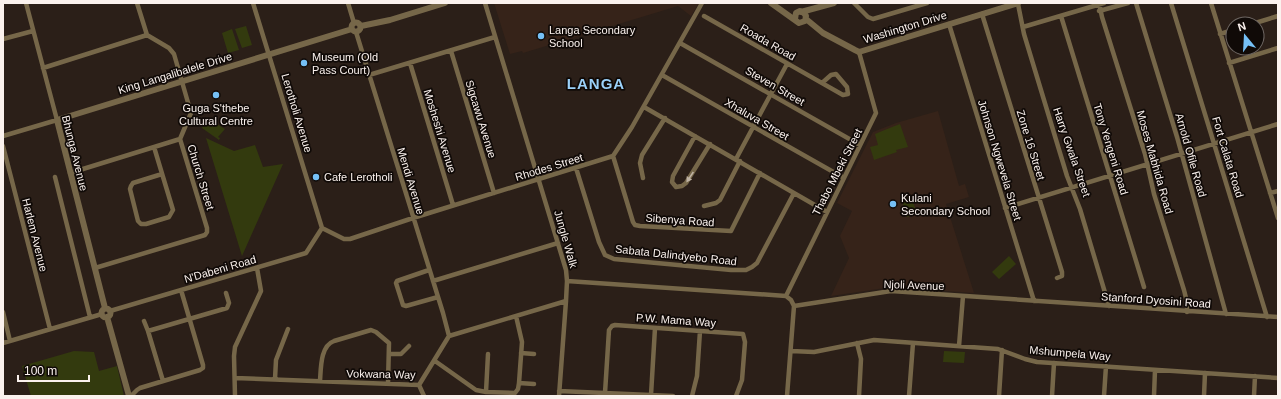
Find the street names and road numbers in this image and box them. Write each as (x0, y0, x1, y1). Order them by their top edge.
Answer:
street label: Washington Drive (862, 9, 948, 45)
street label: Roada Road (738, 21, 798, 63)
street label: King Langalibalele Drive (117, 50, 233, 96)
street label: Steven Street (743, 64, 807, 108)
street label: Lerotholi Avenue (279, 72, 315, 154)
street label: Sigcawu Avenue (463, 78, 499, 160)
street label: Mosheshi Avenue (422, 88, 458, 174)
street label: Xhaluva Street (723, 96, 791, 142)
street label: Johnson Ngwevela Street (976, 98, 1024, 222)
street label: Tony Yengeni Road (1091, 102, 1131, 196)
street label: Harry Gwala Street (1051, 106, 1093, 198)
street label: Zone 16 Street (1015, 108, 1047, 182)
street label: Moses Mabhida Road (1134, 109, 1176, 215)
street label: Arnold Ofile Road (1173, 112, 1209, 198)
street label: Bhunga Avenue (60, 114, 90, 192)
street label: Fort Calata Road (1210, 115, 1246, 199)
street label: Thabo Mbeki Street (810, 127, 864, 217)
street label: Church Street (185, 143, 217, 211)
street label: Mendi Avenue (395, 146, 427, 216)
street label: Rhodes Street (514, 151, 584, 183)
street label: Harlem Avenue (20, 197, 50, 273)
street label: Jungle Walk (552, 209, 580, 270)
street label: Sibenya Road (645, 212, 715, 228)
street label: Sabata Dalindyebo Road (615, 243, 737, 267)
street label: N'Dabeni Road (183, 253, 257, 285)
street label: Njoli Avenue (883, 278, 945, 292)
street label: Stanford Dyosini Road (1101, 290, 1211, 310)
street label: P.W. Mama Way (636, 311, 717, 329)
street label: Mshumpela Way (1029, 343, 1112, 363)
street label: Vokwana Way (346, 367, 416, 381)

